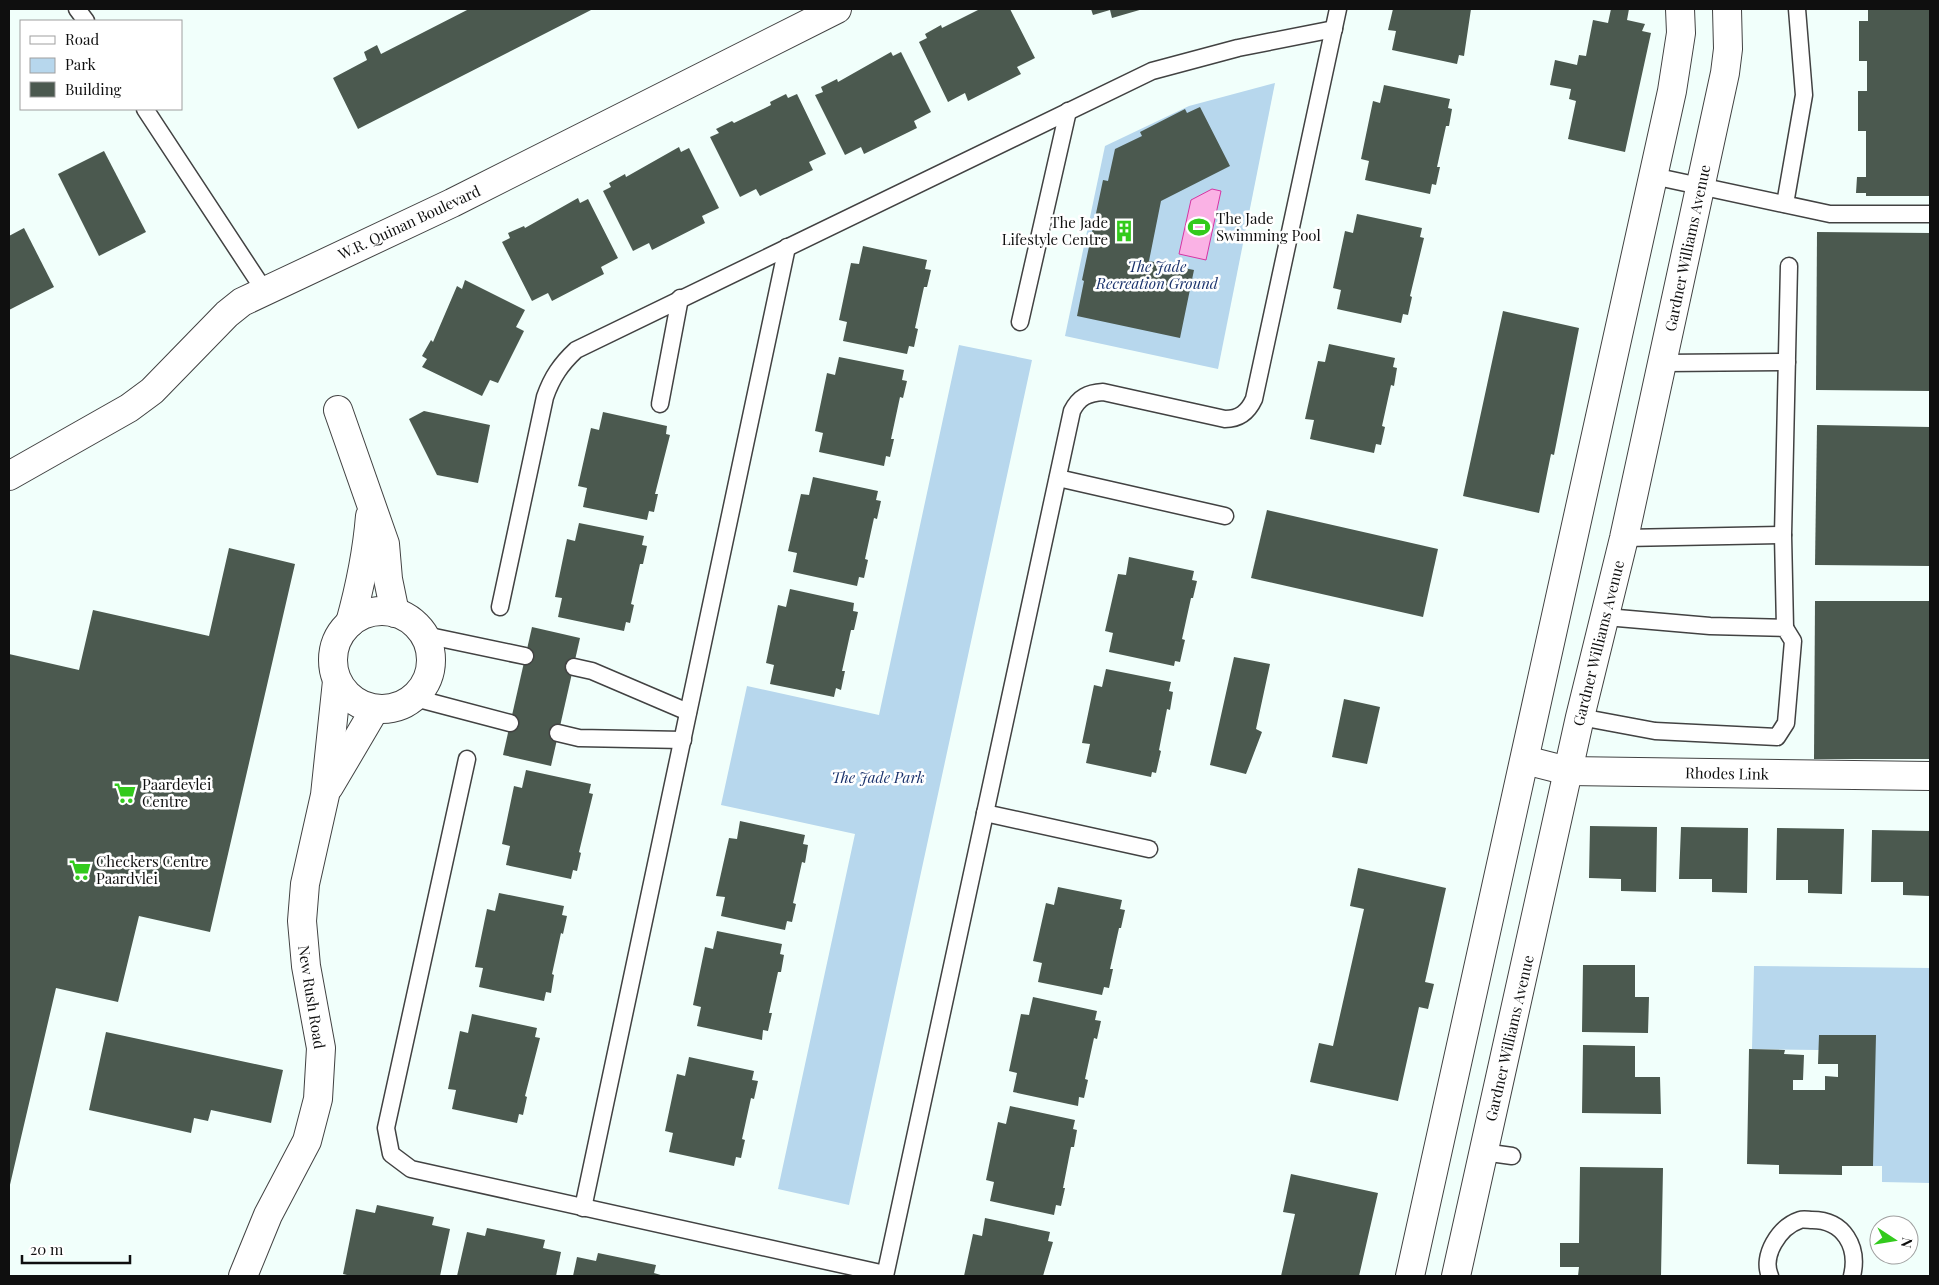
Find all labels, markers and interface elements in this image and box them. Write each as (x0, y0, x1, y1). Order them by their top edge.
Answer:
legend (20, 20, 182, 110)
text: Road (65, 29, 99, 49)
text: Park (65, 54, 97, 74)
text: Building (65, 79, 122, 99)
street label: Gardner Williams Avenue (1660, 163, 1714, 333)
street label: W.R. Quinan Boulevard (334, 180, 484, 264)
place label: The Jade Swimming Pool (1216, 208, 1321, 245)
place label: The Jade Lifestyle Centre (1002, 212, 1108, 249)
sports icon: The Jade Swimming Pool (1186, 214, 1212, 240)
building icon: The Jade Lifestyle Centre (1111, 218, 1137, 244)
park label: The Jade Recreation Ground (1095, 256, 1219, 293)
street label: Gardner Williams Avenue (1568, 558, 1628, 728)
street label: Rhodes Link (1685, 762, 1770, 784)
park label: The Jade Park (831, 767, 925, 787)
place label: Paardevlei Centre (142, 774, 212, 811)
supermarket icon: Paardevlei Centre (112, 780, 138, 806)
place label: Checkers Centre Paardvlei (96, 851, 209, 888)
supermarket icon: Checkers Centre Paardvlei (67, 857, 93, 883)
street label: New Rush Road (294, 944, 330, 1050)
street label: Gardner Williams Avenue (1480, 953, 1538, 1123)
north arrow (1869, 1215, 1919, 1265)
scale bar (22, 1232, 130, 1264)
text: N (1897, 1236, 1918, 1250)
text: 20 m (30, 1239, 64, 1259)

